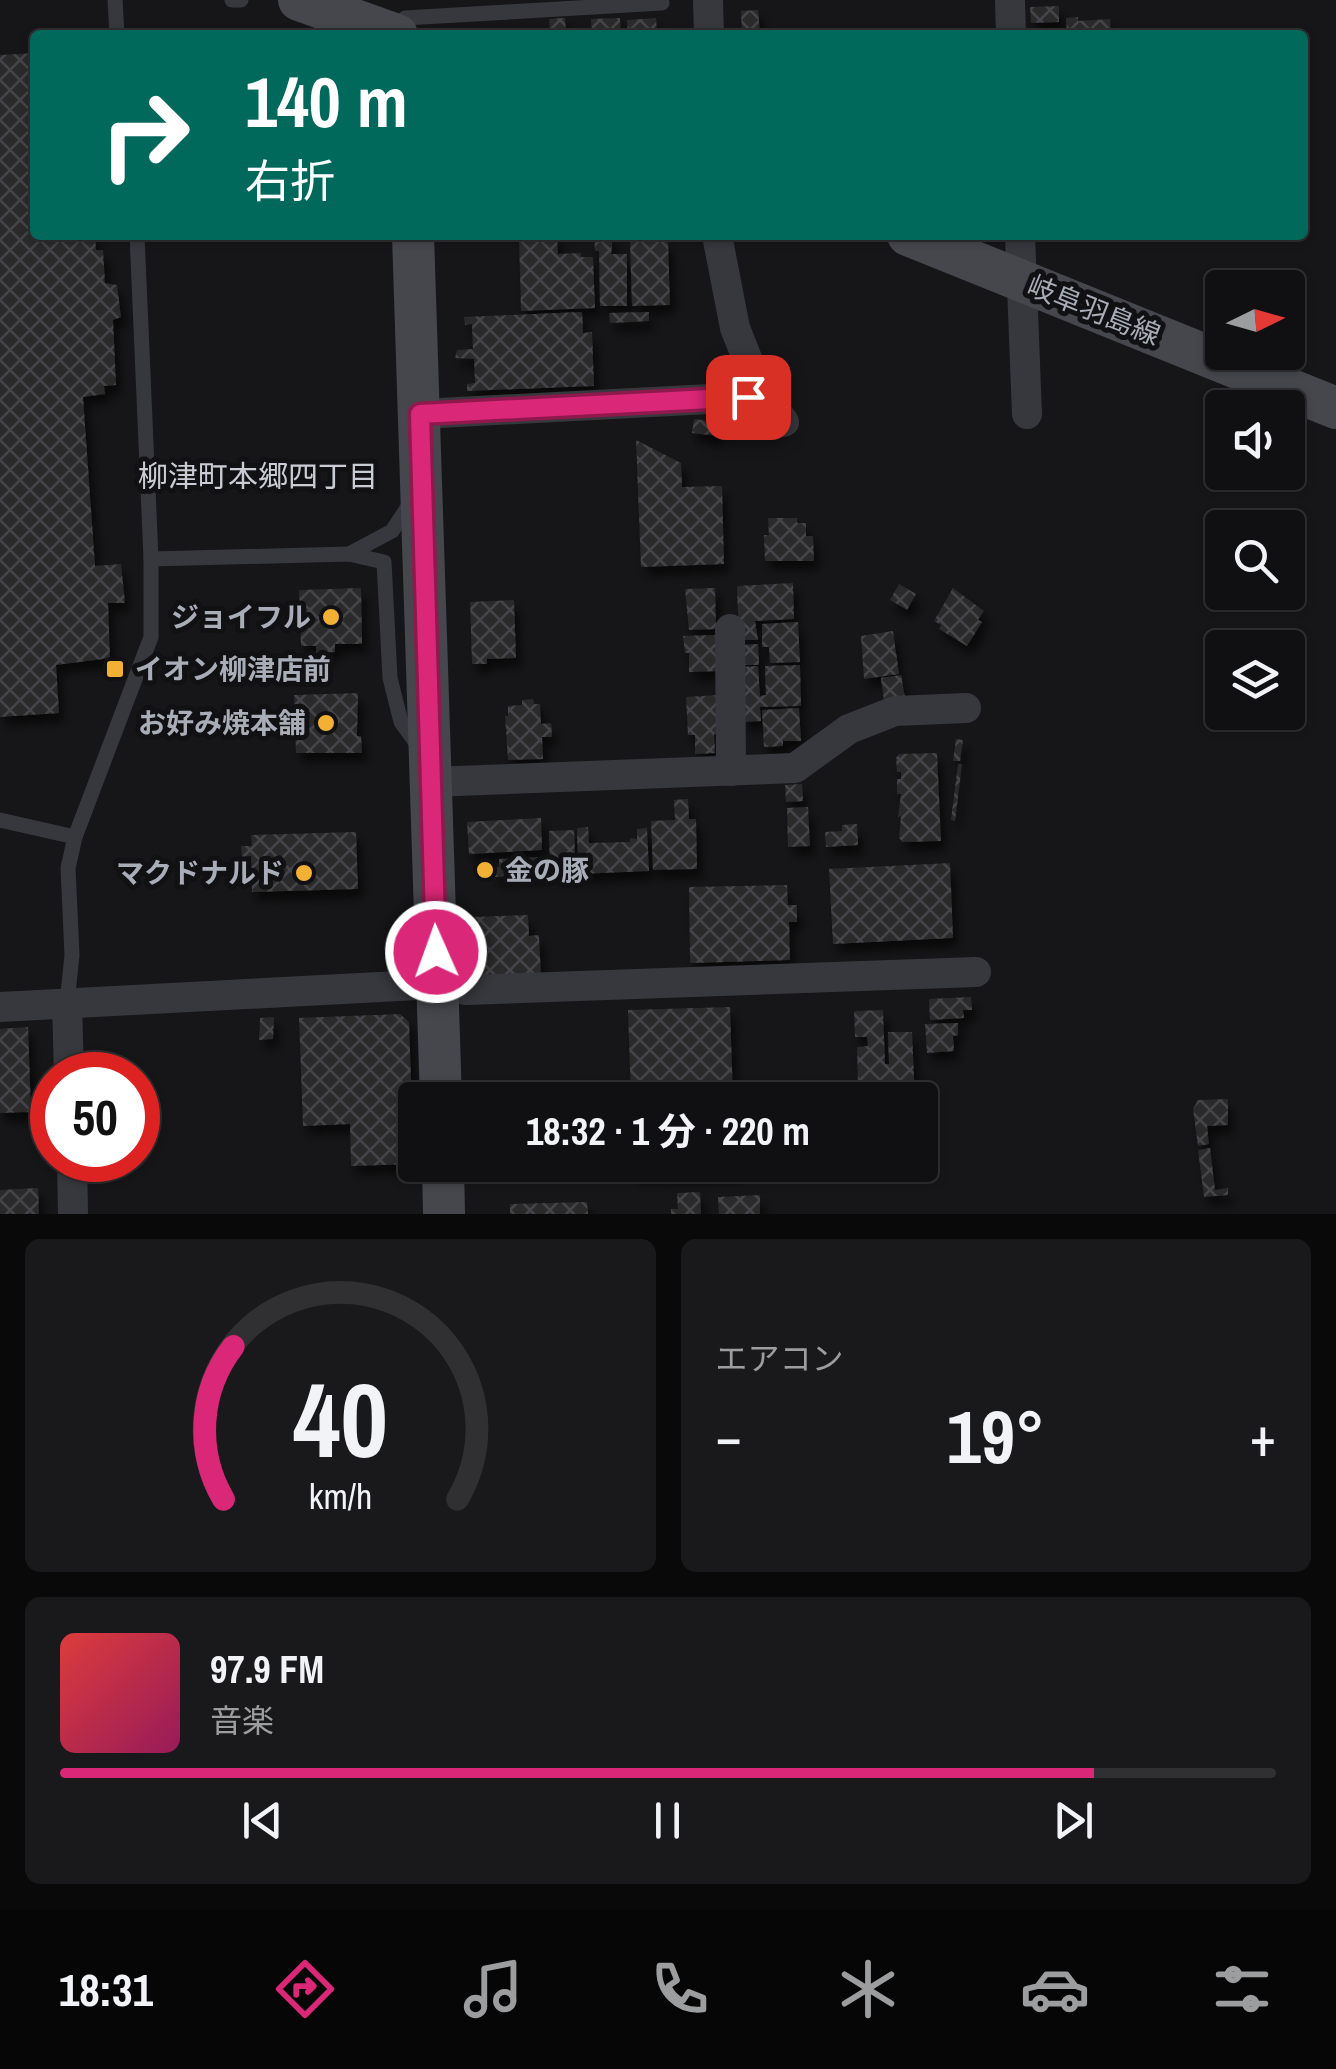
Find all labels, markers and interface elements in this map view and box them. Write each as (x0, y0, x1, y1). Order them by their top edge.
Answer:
text: 140 m (245, 55, 408, 149)
icon: right (80, 70, 210, 200)
text: 右折 (245, 150, 335, 211)
street label: 岐阜羽島線 (1022, 266, 1166, 354)
north arrow (1205, 270, 1305, 370)
map controls (1205, 270, 1305, 730)
pin (706, 355, 791, 440)
icon: arrive (721, 370, 776, 425)
button: sound (1205, 390, 1305, 490)
district label: 柳津町本郷四丁目 (138, 456, 378, 496)
button: search (1205, 510, 1305, 610)
place label: ジョイフル (171, 598, 311, 636)
marker: ジョイフル (320, 606, 342, 628)
button: layers (1205, 630, 1305, 730)
place label: イオン柳津店前 (135, 650, 331, 688)
marker: イオン柳津店前 (104, 658, 126, 680)
place label: お好み焼本舗 (138, 704, 306, 742)
marker: お好み焼本舗 (315, 712, 337, 734)
place label: 金の豚 (505, 851, 589, 889)
place label: マクドナルド (116, 854, 284, 892)
marker: 金の豚 (474, 859, 496, 881)
marker: マクドナルド (293, 862, 315, 884)
position arrow (384, 900, 488, 1004)
speed limit sign: 50 (30, 1052, 160, 1182)
text: 18:32 · 1 分 · 220 m (526, 1106, 810, 1157)
text: エアコン (716, 1337, 844, 1380)
text: 40 (293, 1349, 388, 1489)
text: 19° (947, 1385, 1045, 1486)
text: − (716, 1399, 742, 1473)
text: + (1250, 1399, 1276, 1473)
text: km/h (308, 1472, 372, 1520)
text: 97.9 FM (210, 1644, 324, 1695)
text: 音楽 (210, 1699, 274, 1742)
icon: previous (235, 1793, 290, 1848)
icon: pause (640, 1793, 695, 1848)
icon: next (1046, 1793, 1101, 1848)
icon: directions (270, 1954, 340, 2024)
icon: music (458, 1954, 528, 2024)
icon: phone (645, 1954, 715, 2024)
icon: climate (833, 1954, 903, 2024)
icon: car (1020, 1954, 1090, 2024)
icon: filters (1207, 1954, 1277, 2024)
text: 18:31 (59, 1959, 153, 2020)

